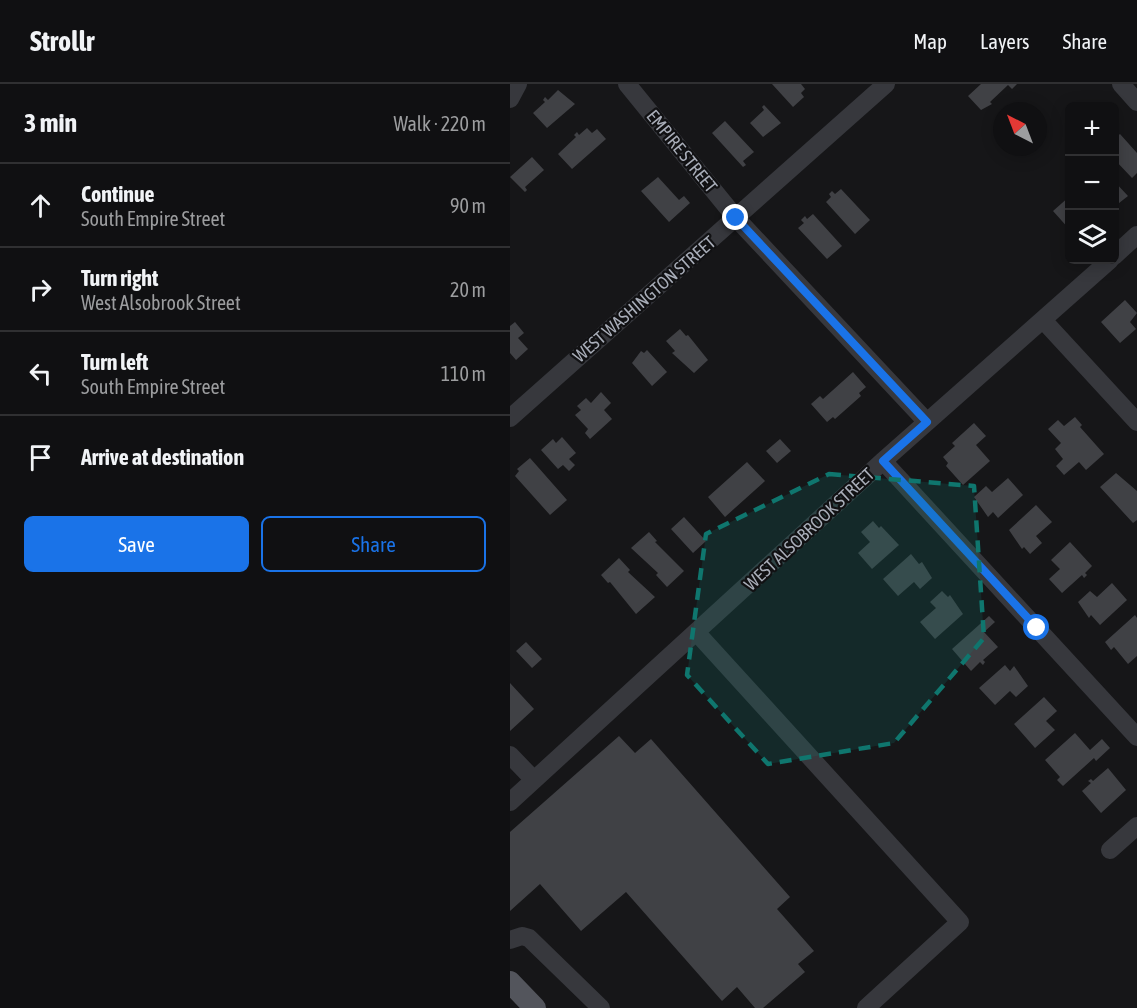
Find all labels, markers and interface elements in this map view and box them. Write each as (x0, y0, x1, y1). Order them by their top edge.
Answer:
text: Strollr (30, 25, 94, 57)
text: Map (913, 29, 947, 53)
text: Layers (980, 29, 1030, 53)
text: Share (1063, 29, 1107, 53)
north arrow (993, 102, 1047, 156)
map controls (1065, 102, 1119, 264)
button: + (1065, 102, 1119, 156)
street label: EMPIRE STREET (642, 106, 722, 197)
text: 3 min (24, 108, 77, 138)
text: Walk · 220 m (394, 112, 486, 135)
button: − (1065, 156, 1119, 210)
text: Continue (81, 181, 155, 207)
icon: ahead (24, 189, 57, 222)
text: 90 m (450, 194, 486, 217)
route end (722, 204, 748, 230)
text: South Empire Street (81, 207, 225, 230)
button: layers (1065, 210, 1119, 264)
street label: WEST WASHINGTON STREET (569, 231, 720, 367)
text: Turn right (81, 265, 158, 291)
icon: right (24, 273, 57, 306)
text: 20 m (450, 278, 486, 301)
text: West Alsobrook Street (81, 291, 241, 314)
text: Turn left (81, 349, 148, 375)
icon: left (24, 357, 57, 390)
text: 110 m (441, 362, 486, 385)
text: South Empire Street (81, 375, 225, 398)
icon: arrive (24, 441, 57, 474)
text: Arrive at destination (81, 444, 244, 470)
street label: WEST ALSOBROOK STREET (740, 463, 878, 595)
button: Save (24, 516, 249, 572)
button: Share (261, 516, 486, 572)
route start (1023, 614, 1049, 640)

